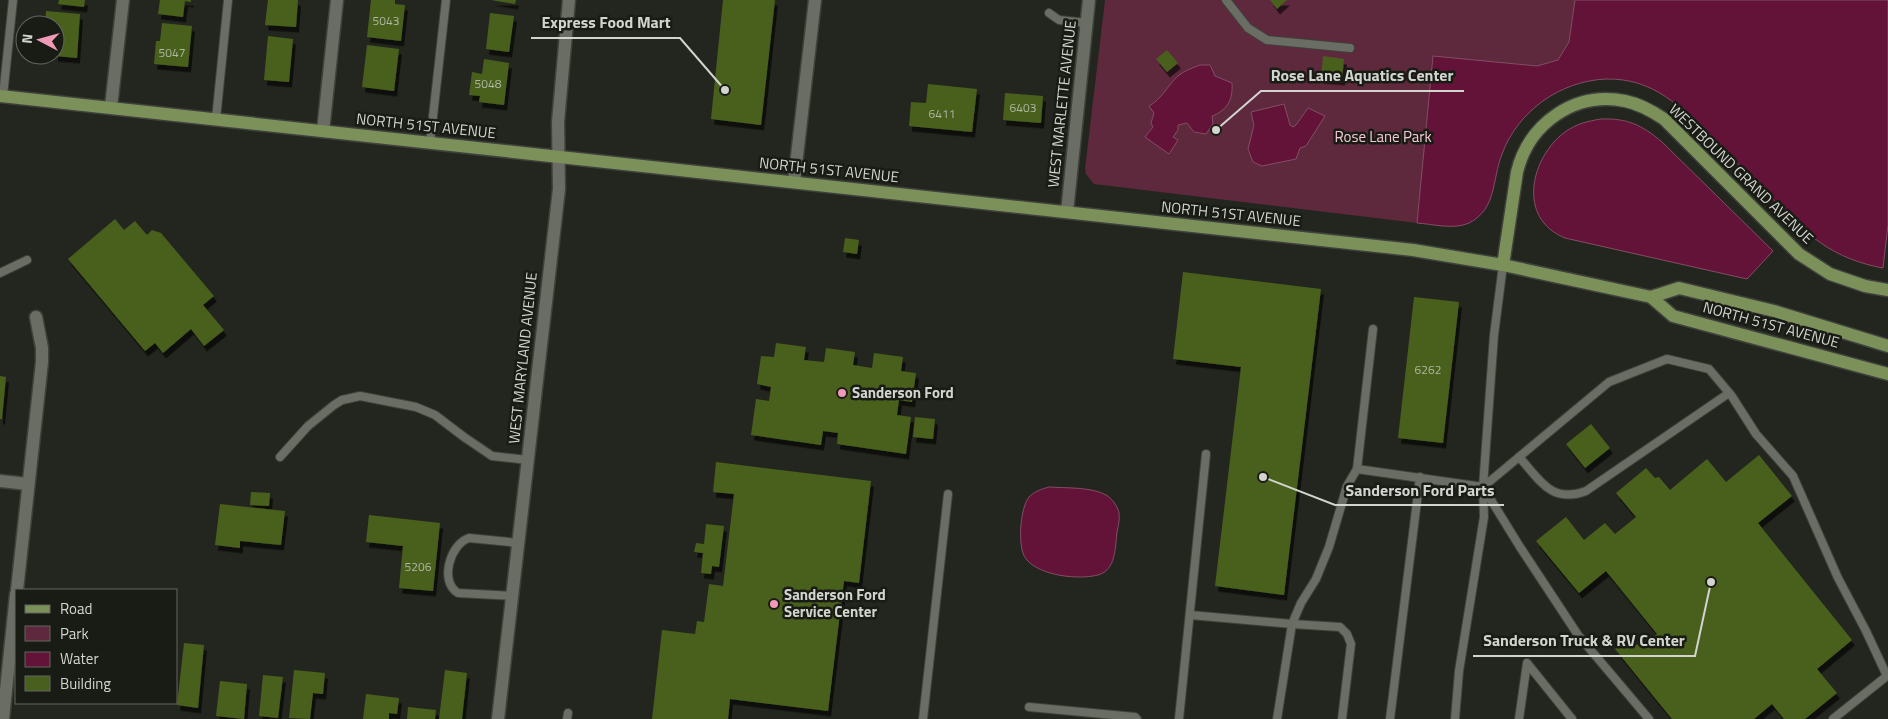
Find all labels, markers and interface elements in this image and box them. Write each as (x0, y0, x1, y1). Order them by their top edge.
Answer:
callout: Express Food Mart (531, 7, 680, 38)
text: Express Food Mart (541, 10, 671, 34)
house number: 5043 (373, 11, 399, 30)
north arrow (15, 15, 65, 65)
street label: WEST MARLETTE AVENUE (1041, 19, 1082, 189)
text: N (16, 33, 38, 45)
house number: 5047 (159, 43, 185, 62)
callout: Rose Lane Aquatics Center (1261, 60, 1464, 91)
text: Rose Lane Aquatics Center (1271, 63, 1453, 87)
house number: 5048 (475, 74, 502, 93)
house number: 6403 (1010, 98, 1036, 117)
street label: WESTBOUND GRAND AVENUE (1664, 98, 1819, 249)
house number: 6411 (929, 104, 955, 123)
street label: NORTH 51ST AVENUE (355, 107, 497, 144)
park label: Rose Lane Park (1334, 125, 1432, 148)
street label: NORTH 51ST AVENUE (758, 151, 900, 188)
street label: NORTH 51ST AVENUE (1160, 195, 1302, 232)
street label: WEST MARYLAND AVENUE (502, 271, 543, 445)
street label: NORTH 51ST AVENUE (1700, 295, 1842, 354)
house number: 6262 (1415, 360, 1441, 379)
place label: Sanderson Ford (852, 381, 954, 404)
marker: Sanderson Ford (836, 387, 848, 399)
callout: Sanderson Ford Parts (1335, 474, 1504, 505)
text: Sanderson Ford Parts (1346, 478, 1494, 502)
house number: 5206 (405, 557, 432, 576)
place label: Sanderson Ford Service Center (784, 583, 886, 623)
legend (15, 589, 178, 704)
text: Road (60, 597, 92, 620)
marker: Sanderson Ford Service Center (768, 598, 780, 610)
text: Park (60, 622, 89, 645)
callout: Sanderson Truck & RV Center (1473, 625, 1695, 656)
text: Sanderson Truck & RV Center (1483, 628, 1685, 652)
text: Water (60, 647, 99, 670)
text: Building (60, 672, 111, 695)

